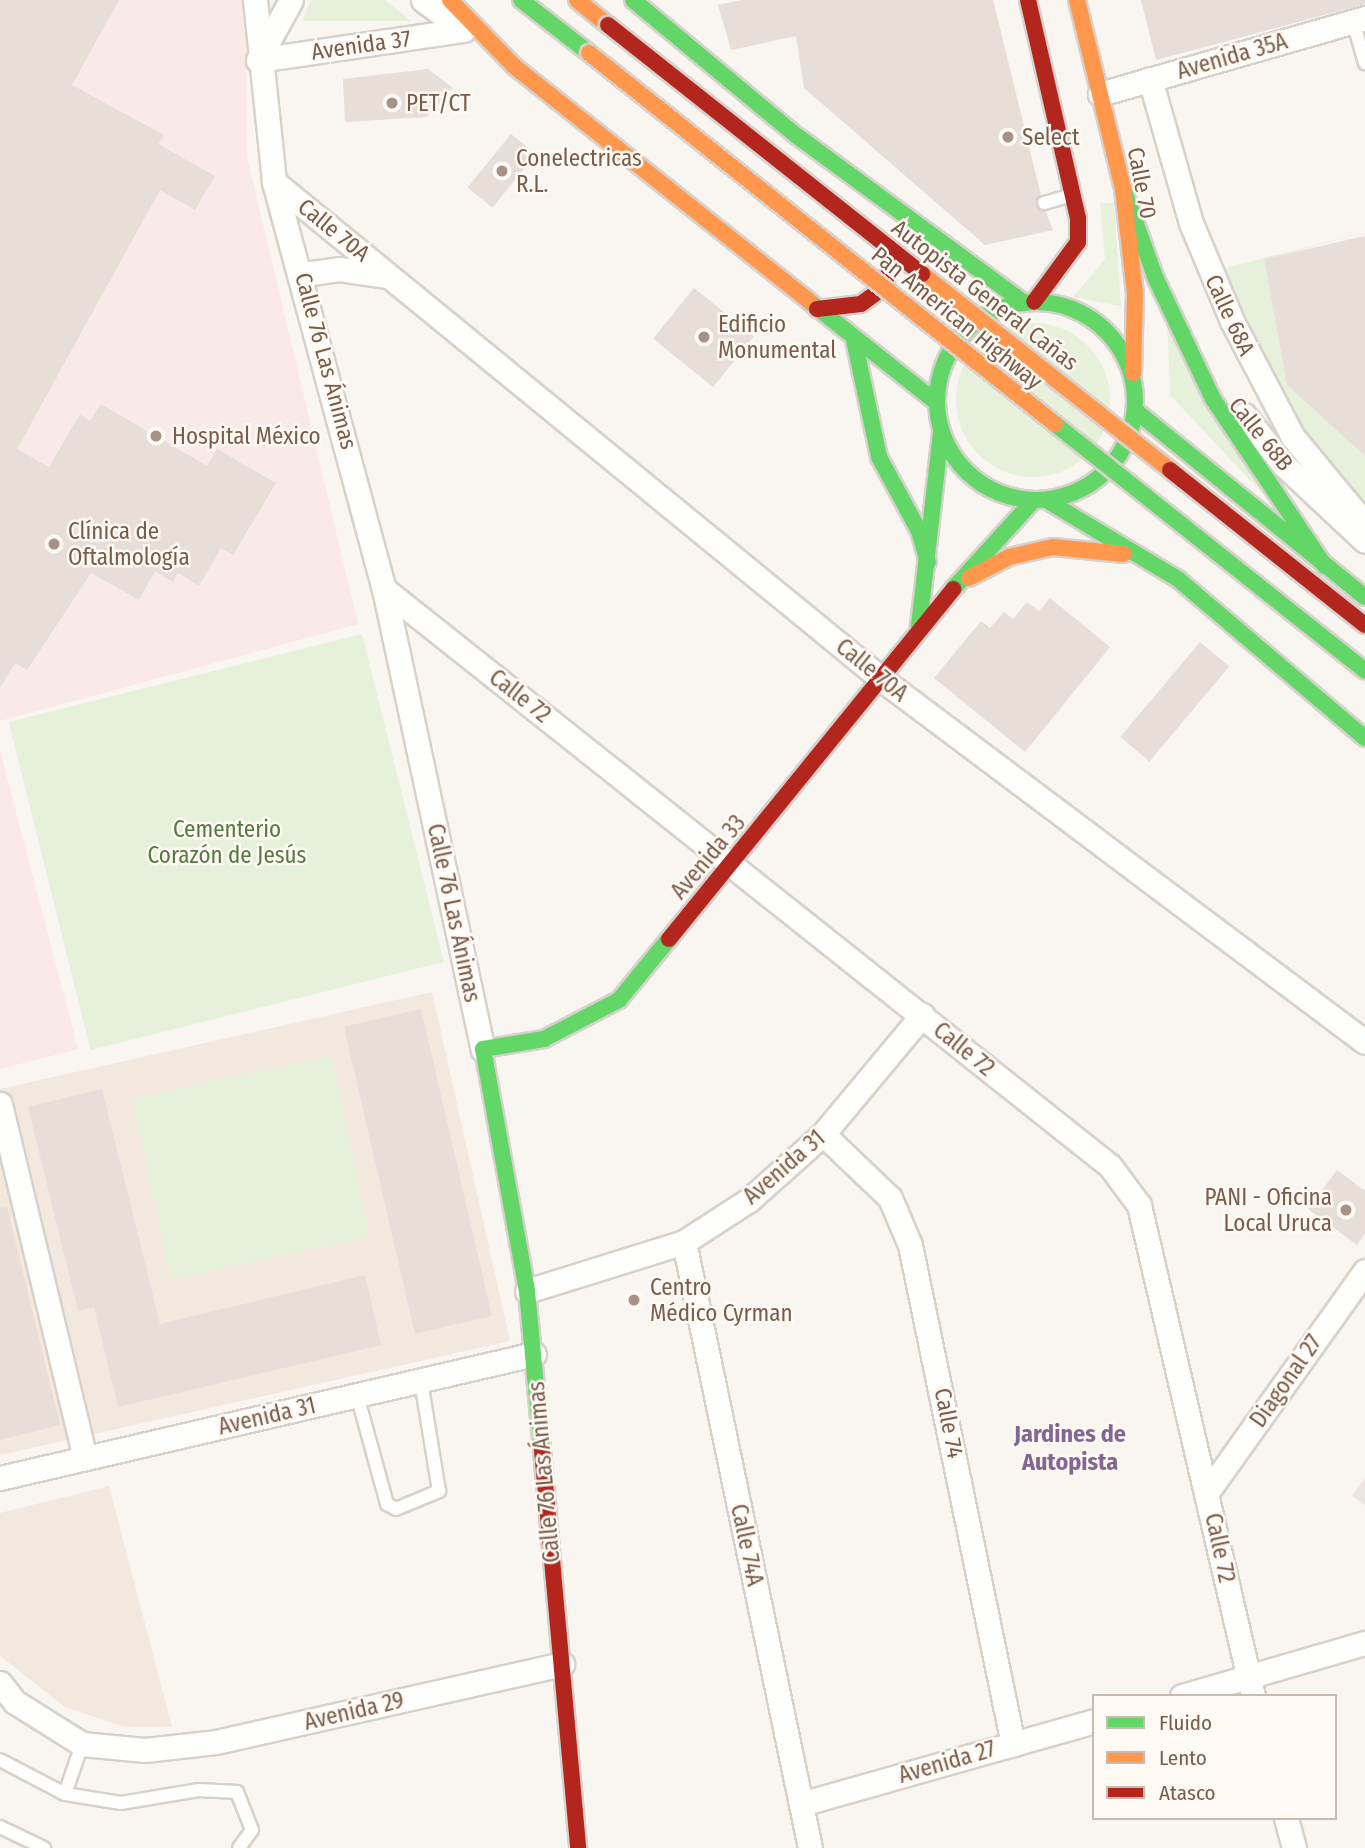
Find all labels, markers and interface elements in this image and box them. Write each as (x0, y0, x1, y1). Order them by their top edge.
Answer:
street label: Avenida 37 (310, 24, 412, 66)
street label: Avenida 35A (1174, 27, 1290, 85)
place label: PET/CT (406, 89, 471, 117)
marker: PET/CT (384, 95, 400, 111)
place label: Select (1022, 123, 1079, 151)
marker: Select (1000, 129, 1016, 145)
place label: Conelectricas R.L. (516, 144, 642, 198)
street label: Calle 70 (1122, 145, 1162, 221)
marker: Conelectricas R.L. (494, 163, 510, 179)
street label: Calle 70A (293, 193, 375, 267)
street label: Autopista General Cañas (886, 214, 1084, 376)
street label: Pan American Highway (866, 241, 1048, 395)
street label: Calle 76 Las Ánimas (289, 270, 363, 452)
street label: Calle 68A (1199, 270, 1261, 360)
place label: Edificio Monumental (718, 310, 836, 364)
marker: Edificio Monumental (696, 329, 712, 345)
street label: Calle 68B (1223, 392, 1299, 476)
place label: Hospital México (172, 422, 321, 450)
marker: Hospital México (146, 426, 166, 446)
place label: Clínica de Oftalmología (68, 517, 190, 571)
marker: Clínica de Oftalmología (46, 536, 62, 552)
street label: Calle 70A (831, 633, 913, 707)
street label: Calle 72 (484, 663, 556, 729)
street label: Avenida 33 (665, 809, 751, 905)
park label: Cementerio Corazón de Jesús (148, 815, 306, 869)
street label: Calle 76 Las Ánimas (422, 821, 486, 1005)
street label: Calle 72 (928, 1016, 1000, 1082)
street label: Avenida 31 (737, 1124, 831, 1210)
place label: PANI - Oficina Local Uruca (1204, 1183, 1332, 1237)
marker: PANI - Oficina Local Uruca (1338, 1202, 1354, 1218)
place label: Centro Médico Cyrman (650, 1273, 793, 1327)
marker: Centro Médico Cyrman (624, 1290, 644, 1310)
street label: Diagonal 27 (1244, 1329, 1328, 1433)
street label: Calle 76 Las Ánimas (522, 1380, 566, 1564)
street label: Calle 74 (929, 1386, 969, 1460)
street label: Avenida 31 (216, 1391, 318, 1441)
district label: Jardines de Autopista (1014, 1421, 1126, 1477)
street label: Calle 74A (725, 1502, 769, 1588)
street label: Calle 72 (1199, 1511, 1241, 1585)
street label: Avenida 29 (301, 1686, 407, 1736)
legend (1092, 1694, 1337, 1820)
text: Fluido (1159, 1710, 1212, 1736)
street label: Avenida 27 (895, 1735, 999, 1789)
text: Lento (1159, 1745, 1207, 1771)
text: Atasco (1159, 1780, 1216, 1806)

